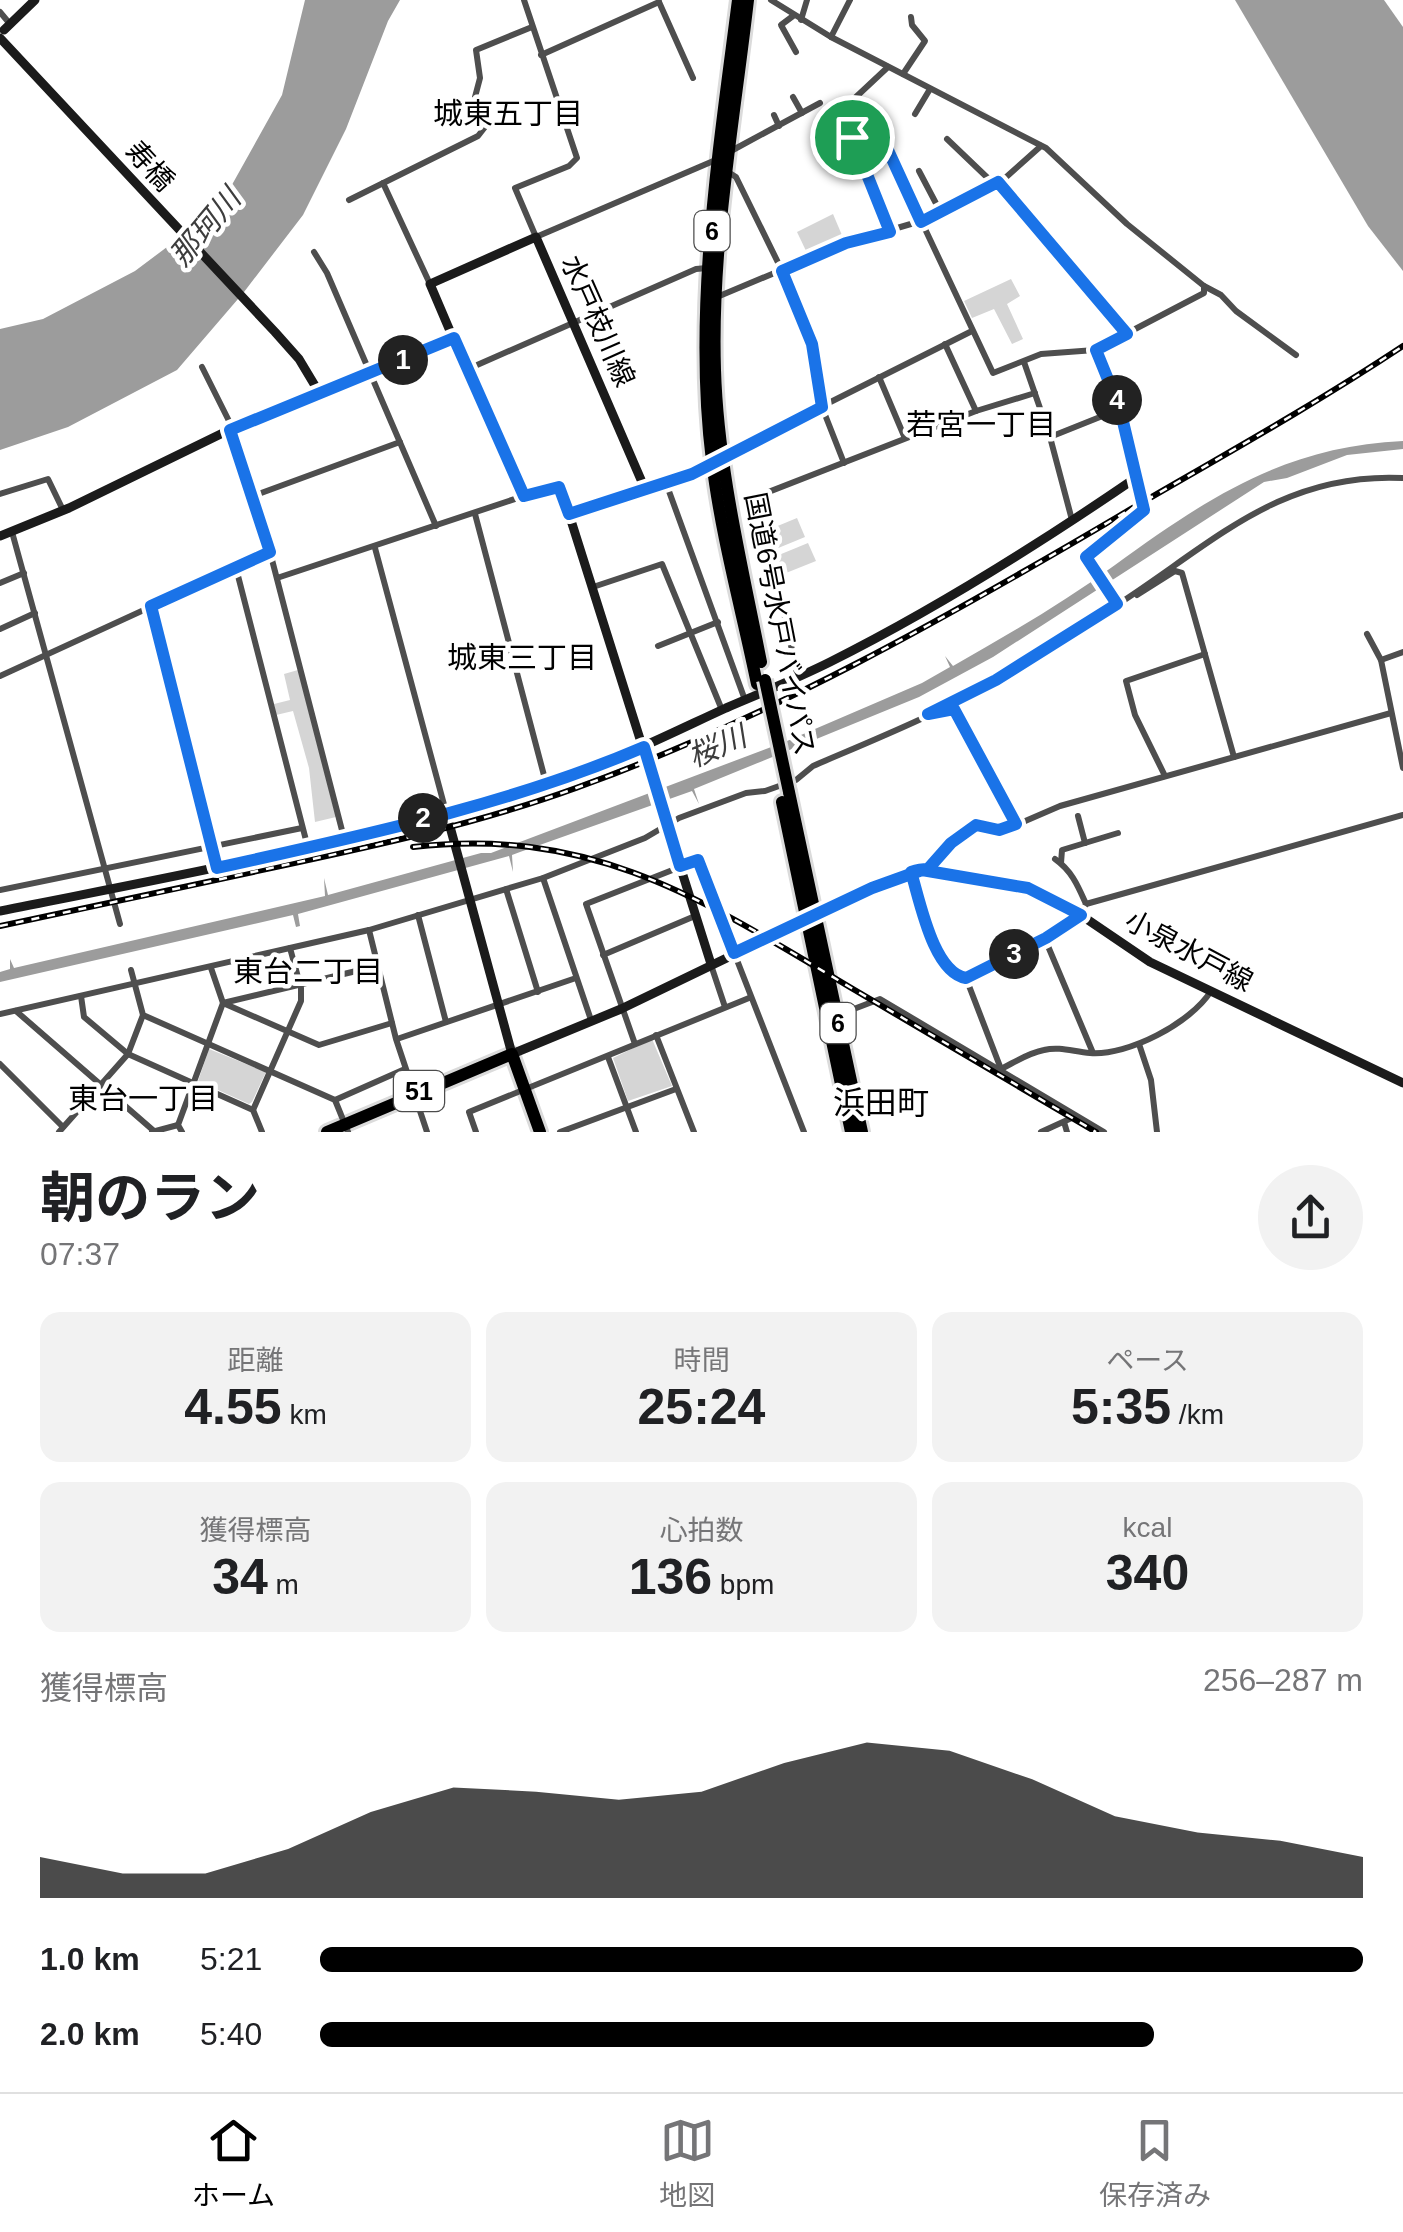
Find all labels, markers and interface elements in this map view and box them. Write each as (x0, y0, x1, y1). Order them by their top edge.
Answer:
pin (810, 95, 895, 180)
district label: 城東五丁目 (433, 97, 583, 130)
icon: arrive (825, 110, 880, 165)
street label: 寿橋 (120, 135, 180, 197)
water label: 那珂川 (163, 180, 248, 272)
road number: 6 (694, 211, 730, 251)
street label: 水戸枝川線 (555, 251, 641, 391)
pin: 1 (378, 335, 428, 385)
text: 1 (395, 344, 411, 375)
pin: 4 (1092, 375, 1142, 425)
text: 4 (1109, 384, 1125, 415)
district label: 若宮一丁目 (906, 408, 1056, 441)
street label: 国道6号水戸バイパス (739, 490, 821, 758)
district label: 城東三丁目 (447, 641, 597, 674)
water label: 桜川 (683, 718, 754, 773)
pin: 2 (398, 793, 448, 843)
text: 2 (415, 802, 431, 833)
street label: 小泉水戸線 (1120, 904, 1258, 998)
pin: 3 (989, 929, 1039, 979)
text: 3 (1006, 938, 1022, 969)
district label: 東台二丁目 (233, 955, 383, 988)
road number: 6 (820, 1003, 856, 1043)
road number: 51 (394, 1071, 444, 1111)
district label: 東台一丁目 (68, 1082, 218, 1115)
district label: 浜田町 (833, 1085, 929, 1121)
button: share (1258, 1165, 1363, 1270)
text: 朝のラン (40, 1167, 260, 1229)
text: 07:37 (40, 1236, 120, 1272)
text: 距離 (227, 1345, 284, 1376)
text: 時間 (673, 1345, 730, 1376)
text: ペース (1106, 1345, 1189, 1376)
text: 4.55 (184, 1379, 282, 1435)
text: 25:24 (638, 1379, 765, 1435)
text: 5:35 (1071, 1379, 1171, 1435)
text: km (282, 1399, 327, 1430)
text: /km (1171, 1399, 1224, 1430)
text: kcal (1123, 1512, 1172, 1543)
text: 獲得標高 (199, 1515, 312, 1546)
text: 心拍数 (659, 1515, 744, 1546)
text: 340 (1106, 1545, 1189, 1601)
text: 34 (212, 1549, 268, 1605)
text: 136 (629, 1549, 712, 1605)
text: m (268, 1569, 299, 1600)
text: bpm (712, 1569, 774, 1600)
text: 256–287 m (1203, 1662, 1363, 1698)
text: 獲得標高 (40, 1670, 168, 1706)
text: 1.0 km (40, 1941, 140, 1977)
text: 5:21 (200, 1941, 262, 1977)
text: 2.0 km (40, 2016, 140, 2052)
text: 5:40 (200, 2016, 262, 2052)
tab: ホーム (192, 2113, 275, 2213)
tab: 地図 (659, 2113, 715, 2213)
tab: 保存済み (1099, 2113, 1211, 2213)

